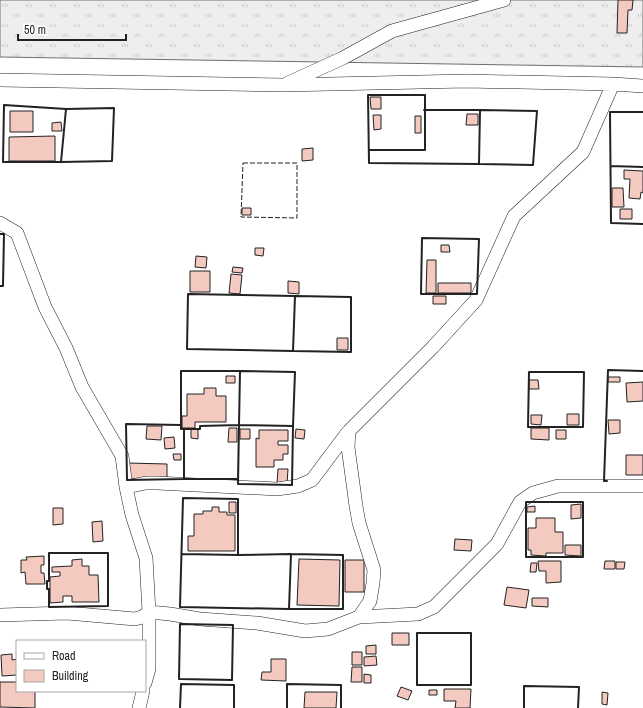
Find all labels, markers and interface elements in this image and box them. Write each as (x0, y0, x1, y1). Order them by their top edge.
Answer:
scale bar (18, 16, 126, 42)
text: 50 m (24, 22, 46, 38)
legend (16, 640, 146, 692)
text: Road (52, 648, 76, 664)
text: Building (52, 668, 89, 684)

